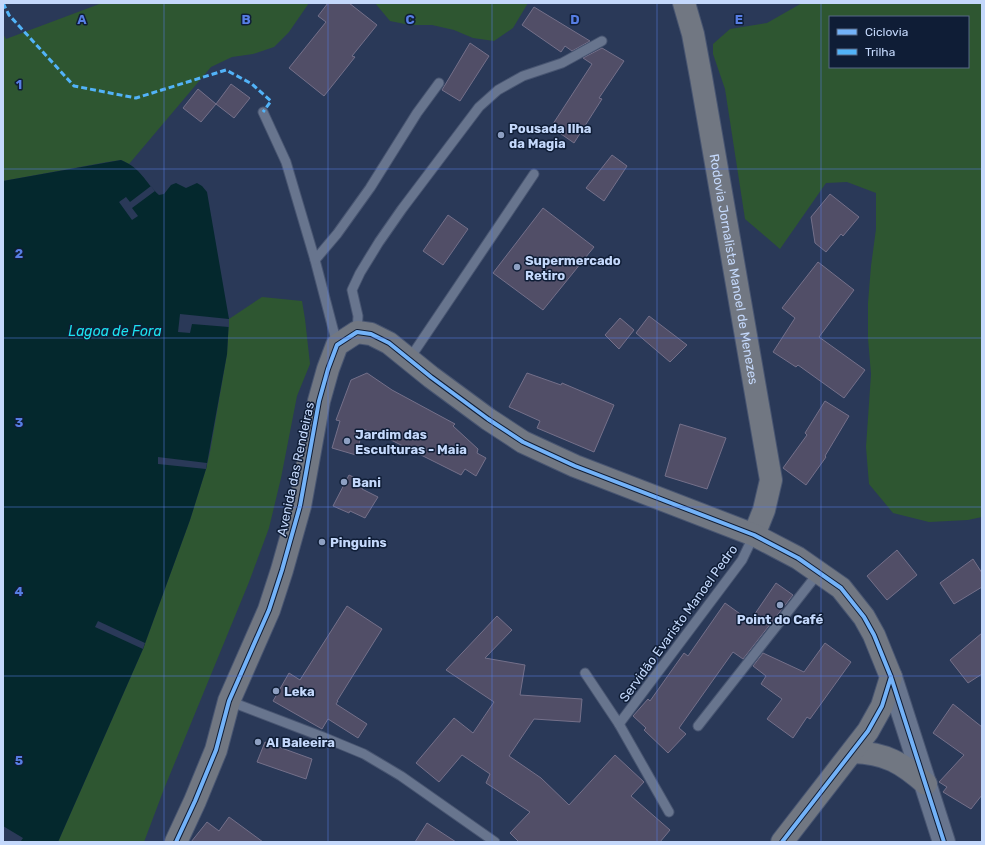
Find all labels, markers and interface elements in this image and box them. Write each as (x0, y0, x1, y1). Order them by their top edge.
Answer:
text: A (77, 12, 87, 27)
text: B (241, 12, 251, 27)
text: C (405, 12, 415, 27)
text: D (570, 12, 580, 27)
text: E (735, 12, 743, 27)
legend (829, 16, 969, 68)
text: Ciclovia (865, 25, 908, 39)
text: Trilha (865, 45, 895, 59)
text: 1 (16, 77, 22, 92)
place label: Pousada Ilha da Magia (509, 121, 592, 151)
marker: Pousada Ilha da Magia (496, 130, 506, 140)
street label: Rodovia Jornalista Manoel de Menezes (706, 153, 761, 386)
text: 2 (15, 246, 23, 261)
place label: Supermercado Retiro (525, 253, 621, 283)
marker: Supermercado Retiro (512, 262, 522, 272)
water label: Lagoa de Fora (68, 323, 162, 340)
street label: Avenida das Rendeiras (274, 400, 317, 538)
text: 3 (15, 415, 24, 430)
place label: Jardim das Esculturas - Maia (355, 427, 467, 457)
marker: Jardim das Esculturas - Maia (342, 436, 352, 446)
place label: Bani (352, 475, 381, 490)
marker: Bani (339, 477, 349, 487)
place label: Pinguins (330, 535, 387, 550)
marker: Pinguins (317, 537, 327, 547)
street label: Servidão Evaristo Manoel Pedro (616, 542, 740, 705)
text: 4 (15, 584, 24, 599)
marker: Point do Café (775, 600, 785, 610)
place label: Point do Café (737, 612, 824, 627)
place label: Leka (284, 684, 315, 699)
marker: Leka (271, 686, 281, 696)
place label: Al Baleeira (266, 735, 335, 750)
marker: Al Baleeira (253, 737, 263, 747)
text: 5 (15, 753, 23, 768)

